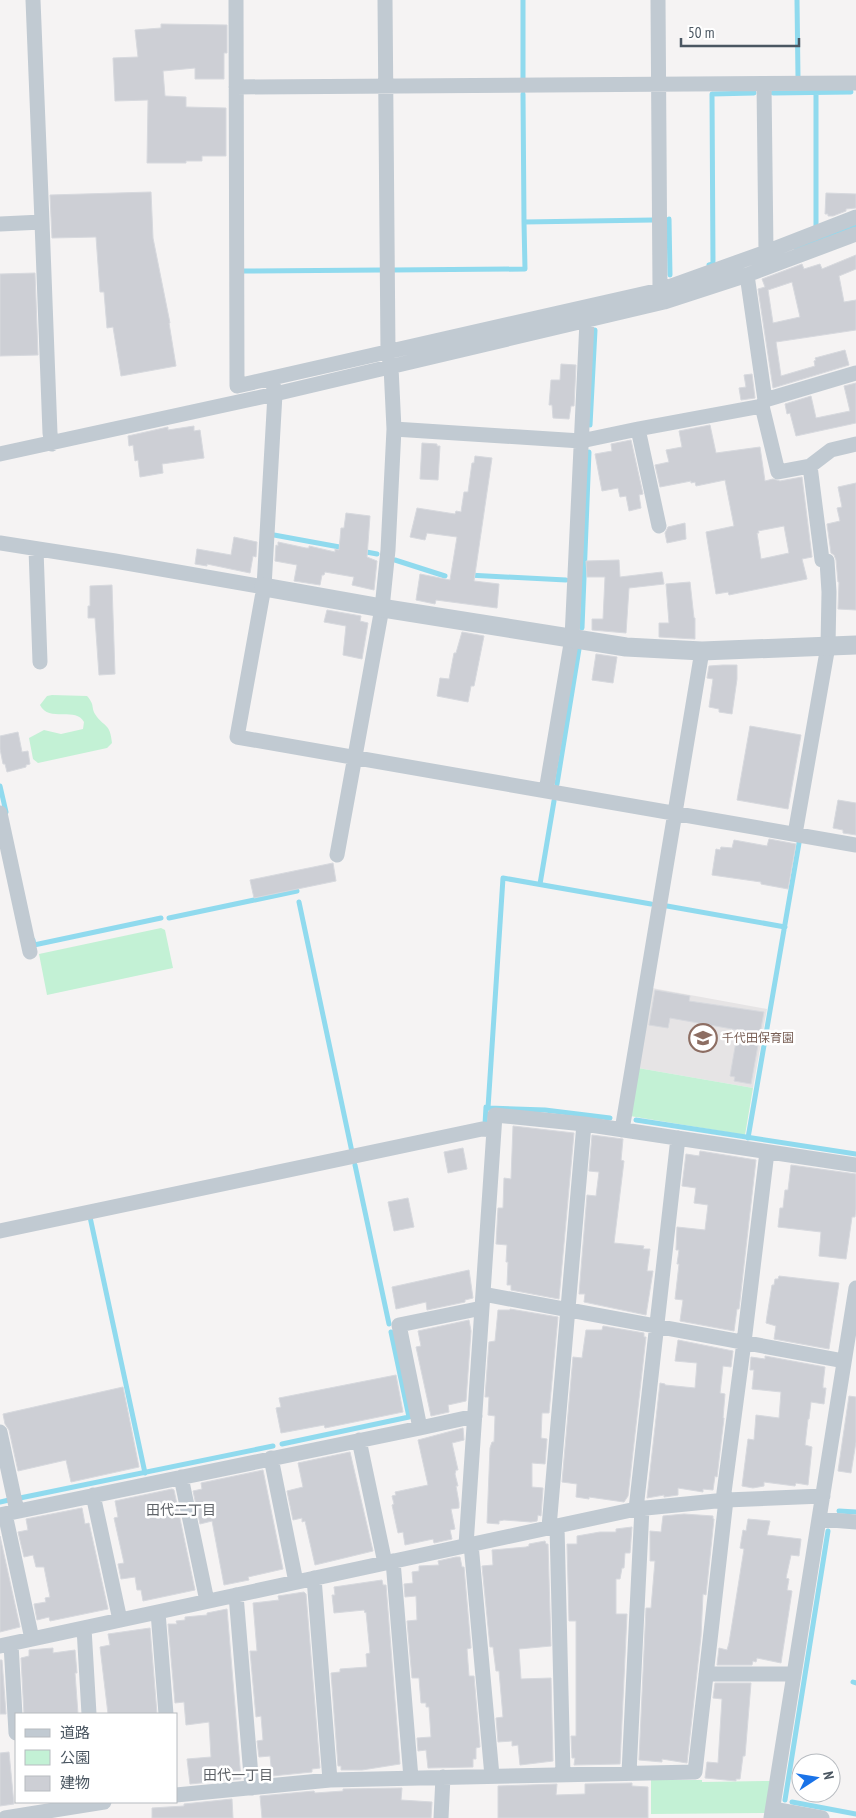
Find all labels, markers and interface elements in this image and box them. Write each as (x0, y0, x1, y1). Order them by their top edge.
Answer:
scale bar (681, 15, 798, 47)
text: 50 m (688, 23, 714, 42)
school or university icon: 千代田保育園 (688, 1023, 718, 1053)
place label: 千代田保育園 (722, 1030, 794, 1045)
district label: 田代二丁目 (146, 1501, 216, 1519)
legend (15, 1713, 178, 1803)
text: 道路 (60, 1723, 90, 1742)
text: 公園 (60, 1748, 90, 1767)
north arrow (791, 1753, 841, 1803)
district label: 田代一丁目 (203, 1766, 273, 1784)
text: N (819, 1770, 838, 1781)
text: 建物 (60, 1773, 90, 1792)

